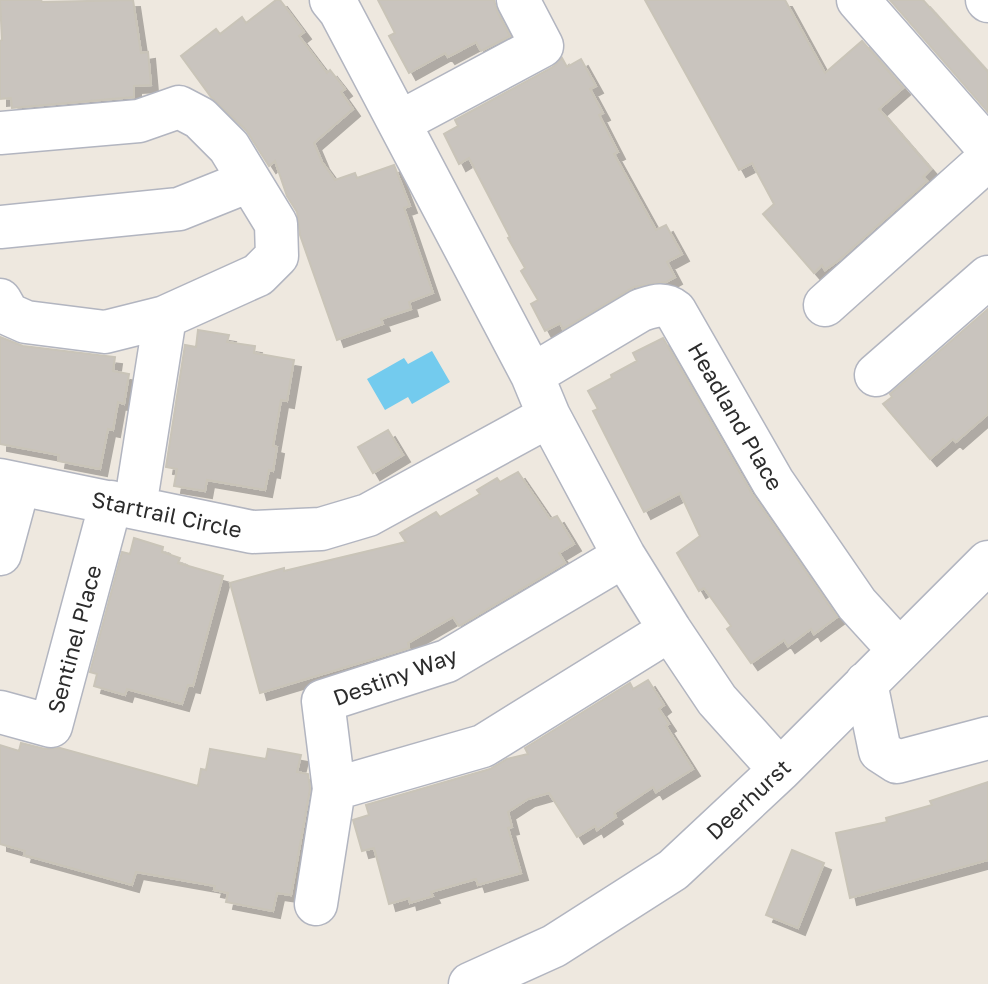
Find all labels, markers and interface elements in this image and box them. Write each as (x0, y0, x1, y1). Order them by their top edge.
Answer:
street label: Headland Place (683, 337, 789, 495)
street label: Startrail Circle (90, 485, 244, 543)
street label: Sentinel Place (41, 562, 107, 716)
street label: Destiny Way (329, 641, 461, 711)
street label: Deerhurst (700, 753, 796, 845)

